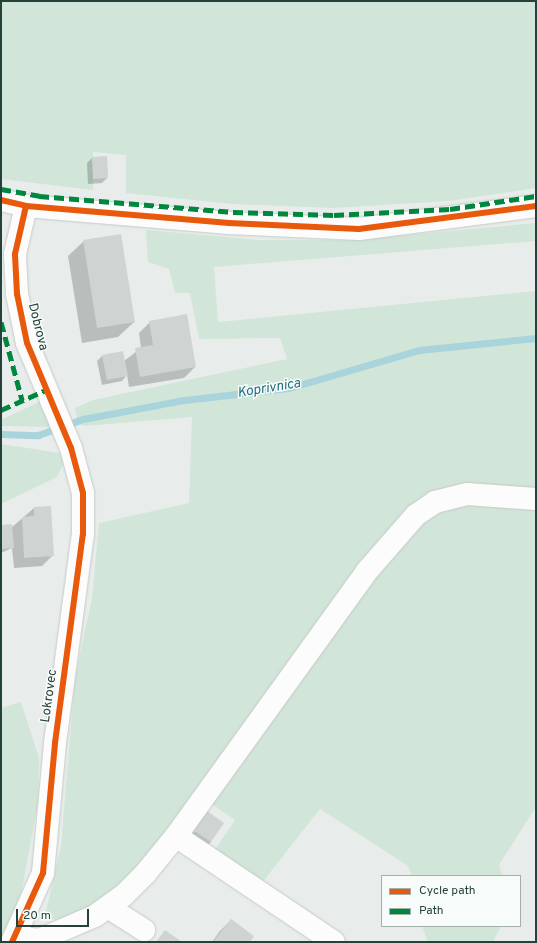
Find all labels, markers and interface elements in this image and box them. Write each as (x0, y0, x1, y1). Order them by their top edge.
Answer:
street label: Dobrova (24, 302, 50, 352)
water label: Koprivnica (236, 376, 302, 402)
street label: Lokrovec (39, 668, 61, 724)
legend (381, 875, 521, 927)
text: Cycle path (419, 883, 476, 899)
scale bar (18, 901, 91, 927)
text: Path (419, 903, 444, 919)
text: 20 m (23, 908, 51, 924)

